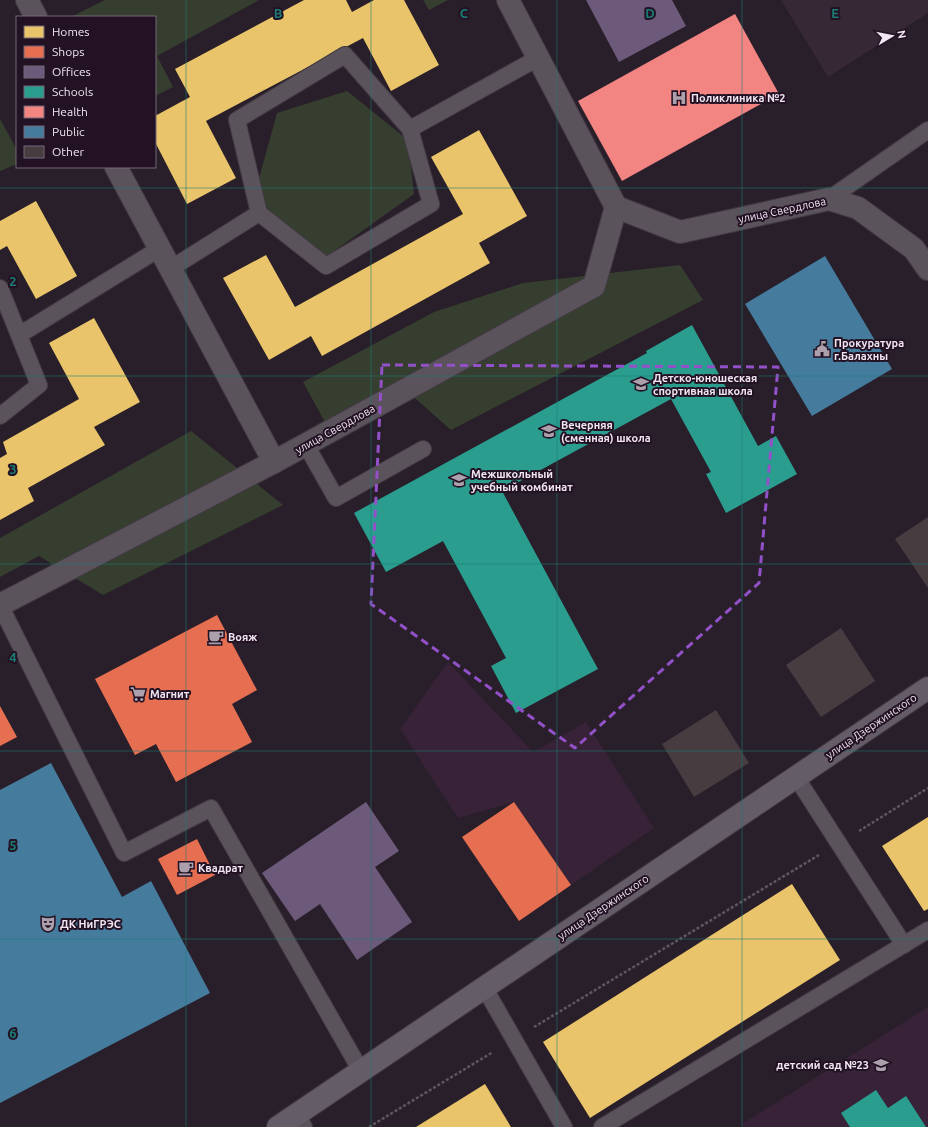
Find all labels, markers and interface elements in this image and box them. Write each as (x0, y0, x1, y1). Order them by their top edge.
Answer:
text: B (274, 6, 283, 20)
text: C (460, 6, 469, 20)
text: D (645, 6, 655, 20)
text: E (831, 6, 839, 20)
legend (16, 16, 156, 168)
north arrow (872, 16, 912, 56)
text: Homes (52, 25, 90, 38)
text: N (895, 29, 908, 39)
text: Shops (52, 45, 84, 58)
text: Offices (52, 65, 91, 78)
text: Schools (52, 85, 93, 98)
hospital icon: Поликлиника №2 (670, 89, 688, 107)
place label: Поликлиника №2 (691, 92, 785, 104)
text: Health (52, 105, 88, 118)
text: Public (52, 125, 85, 138)
text: Other (52, 145, 85, 158)
street label: улица Свердлова (737, 195, 827, 225)
text: 2 (9, 274, 17, 288)
place label: Прокуратура г.Балахны (834, 337, 904, 362)
public building icon: Прокуратура г.Балахны (813, 340, 831, 358)
place label: Детско-юношеская спортивная школа (653, 372, 757, 397)
school or university icon: Детско-юношеская спортивная школа (632, 375, 650, 393)
street label: улица Свердлова (293, 402, 377, 456)
place label: Вечерняя (сменная) школа (561, 419, 651, 445)
school or university icon: Вечерняя (сменная) школа (540, 422, 558, 440)
text: 3 (9, 462, 17, 476)
place label: Межшкольный учебный комбинат (471, 468, 573, 493)
school or university icon: Межшкольный учебный комбинат (450, 471, 468, 489)
cafe icon: Вояж (207, 628, 225, 646)
place label: Вояж (228, 631, 257, 643)
text: 4 (9, 650, 17, 664)
supermarket icon: Магнит (129, 685, 147, 703)
place label: Магнит (150, 688, 190, 700)
street label: улица Дзержинского (823, 691, 919, 761)
text: 5 (9, 838, 17, 852)
cafe icon: Квадрат (177, 859, 195, 877)
place label: Квадрат (198, 862, 244, 874)
street label: улица Дзержинского (555, 872, 651, 942)
theatre icon: ДК НиГРЭС (39, 915, 57, 933)
place label: ДК НиГРЭС (60, 918, 121, 930)
text: 6 (9, 1026, 17, 1040)
school or university icon: детский сад №23 (872, 1056, 890, 1074)
place label: детский сад №23 (776, 1059, 869, 1071)

